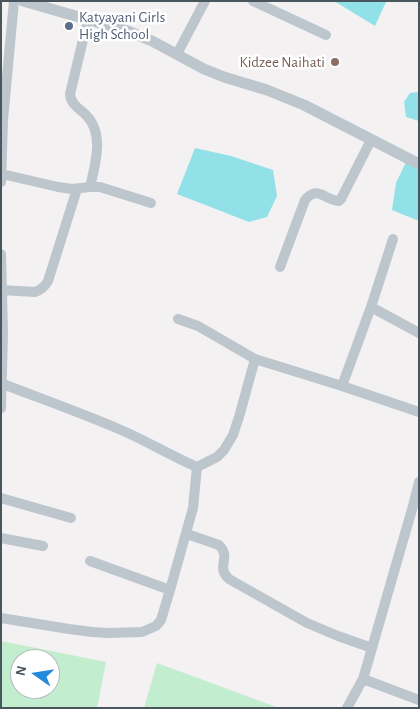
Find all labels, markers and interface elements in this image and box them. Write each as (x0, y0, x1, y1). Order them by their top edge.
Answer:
place label: Katyayani Girls High School (79, 8, 165, 43)
marker: Katyayani Girls High School (63, 20, 75, 32)
place label: Kidzee Naihati (239, 53, 325, 71)
marker: Kidzee Naihati (329, 56, 341, 68)
north arrow (10, 649, 60, 699)
text: N (13, 665, 29, 677)

